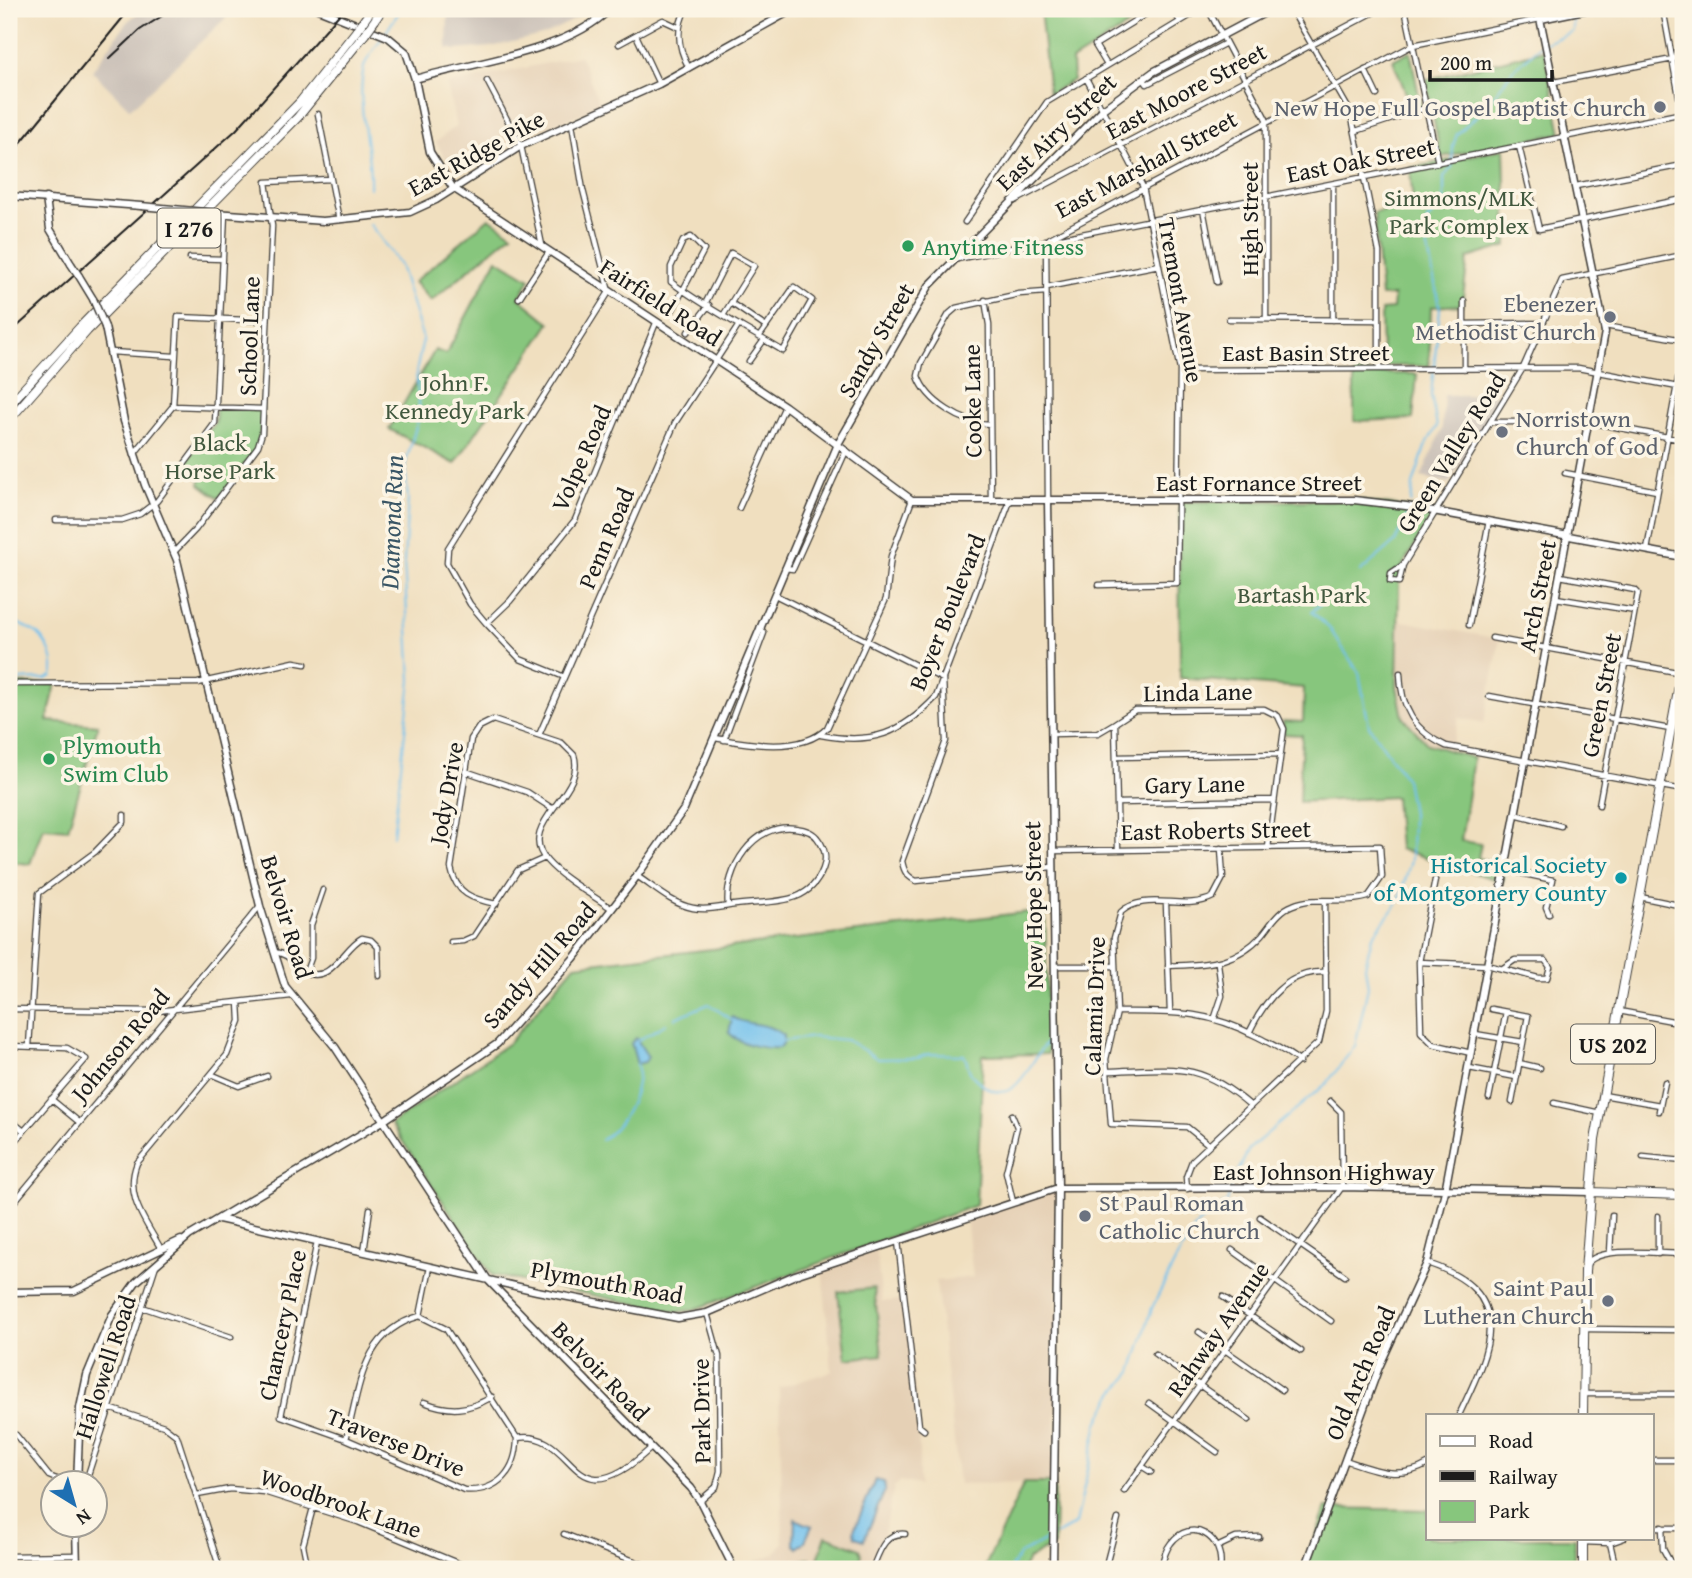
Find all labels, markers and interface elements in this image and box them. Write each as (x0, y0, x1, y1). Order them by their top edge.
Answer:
street label: East Moore Street (1099, 34, 1273, 148)
scale bar (1430, 38, 1552, 82)
text: 200 m (1440, 47, 1492, 78)
street label: East Airy Street (988, 65, 1125, 199)
place label: New Hope Full Gospel Baptist Church (1274, 90, 1647, 125)
marker: New Hope Full Gospel Baptist Church (1652, 99, 1668, 115)
street label: East Ridge Pike (401, 101, 551, 205)
street label: East Marshall Street (1049, 101, 1244, 227)
street label: East Oak Street (1284, 128, 1439, 192)
street label: High Street (1232, 161, 1267, 276)
park label: Simmons/MLK Park Complex (1384, 180, 1535, 243)
road number: I 276 (158, 208, 220, 247)
street label: Tremont Avenue (1149, 215, 1213, 385)
place label: Anytime Fitness (922, 229, 1084, 264)
marker: Anytime Fitness (900, 238, 916, 254)
street label: Fairfield Road (593, 249, 729, 355)
street label: School Lane (229, 276, 269, 396)
street label: Sandy Street (829, 276, 923, 404)
place label: Ebenezer Methodist Church (1415, 286, 1597, 349)
marker: Ebenezer Methodist Church (1602, 309, 1618, 325)
street label: East Basin Street (1222, 335, 1390, 370)
street label: Cooke Lane (954, 344, 990, 458)
park label: John F. Kennedy Park (385, 365, 526, 428)
street label: Green Valley Road (1388, 365, 1514, 539)
street label: Volpe Road (542, 399, 620, 517)
place label: Norristown Church of God (1516, 401, 1659, 464)
marker: Norristown Church of God (1494, 424, 1510, 440)
park label: Black Horse Park (165, 425, 276, 488)
water label: Diamond Run (369, 454, 413, 591)
street label: East Fornance Street (1156, 465, 1362, 500)
street label: Penn Road (569, 482, 643, 594)
street label: Boyer Boulevard (900, 528, 994, 695)
street label: Arch Street (1509, 536, 1565, 655)
park label: Bartash Park (1237, 577, 1367, 612)
street label: Green Street (1572, 629, 1630, 760)
street label: Linda Lane (1143, 674, 1253, 710)
place label: Plymouth Swim Club (63, 728, 169, 791)
street label: Jody Drive (419, 739, 472, 850)
marker: Plymouth Swim Club (41, 751, 57, 767)
street label: Gary Lane (1144, 766, 1246, 802)
street label: East Roberts Street (1121, 811, 1312, 849)
street label: New Hope Street (1014, 820, 1052, 989)
place label: Historical Society of Montgomery County (1374, 847, 1607, 910)
street label: Belvoir Road (252, 851, 322, 983)
marker: Historical Society of Montgomery County (1613, 870, 1629, 886)
street label: Sandy Hill Road (474, 894, 604, 1036)
street label: Calamia Drive (1074, 936, 1114, 1076)
street label: Johnson Road (60, 981, 178, 1111)
road number: US 202 (1571, 1024, 1655, 1064)
street label: East Johnson Highway (1213, 1154, 1435, 1189)
place label: St Paul Roman Catholic Church (1099, 1185, 1260, 1248)
marker: St Paul Roman Catholic Church (1077, 1208, 1093, 1224)
street label: Chancery Place (249, 1246, 315, 1404)
street label: Plymouth Road (528, 1251, 686, 1313)
street label: Rahway Avenue (1158, 1254, 1278, 1404)
place label: Saint Paul Lutheran Church (1424, 1270, 1595, 1333)
street label: Hallowell Road (65, 1290, 145, 1443)
marker: Saint Paul Lutheran Church (1600, 1293, 1616, 1309)
street label: Old Arch Road (1316, 1300, 1404, 1446)
street label: Belvoir Road (544, 1313, 658, 1429)
street label: Park Drive (683, 1358, 719, 1464)
street label: Traverse Drive (322, 1398, 470, 1486)
legend (1426, 1414, 1654, 1540)
text: Road (1489, 1425, 1534, 1456)
street label: Woodbrook Lane (256, 1459, 426, 1547)
text: Railway (1489, 1461, 1558, 1492)
north arrow (38, 1470, 108, 1540)
text: Park (1489, 1495, 1530, 1526)
text: N (70, 1503, 98, 1533)

